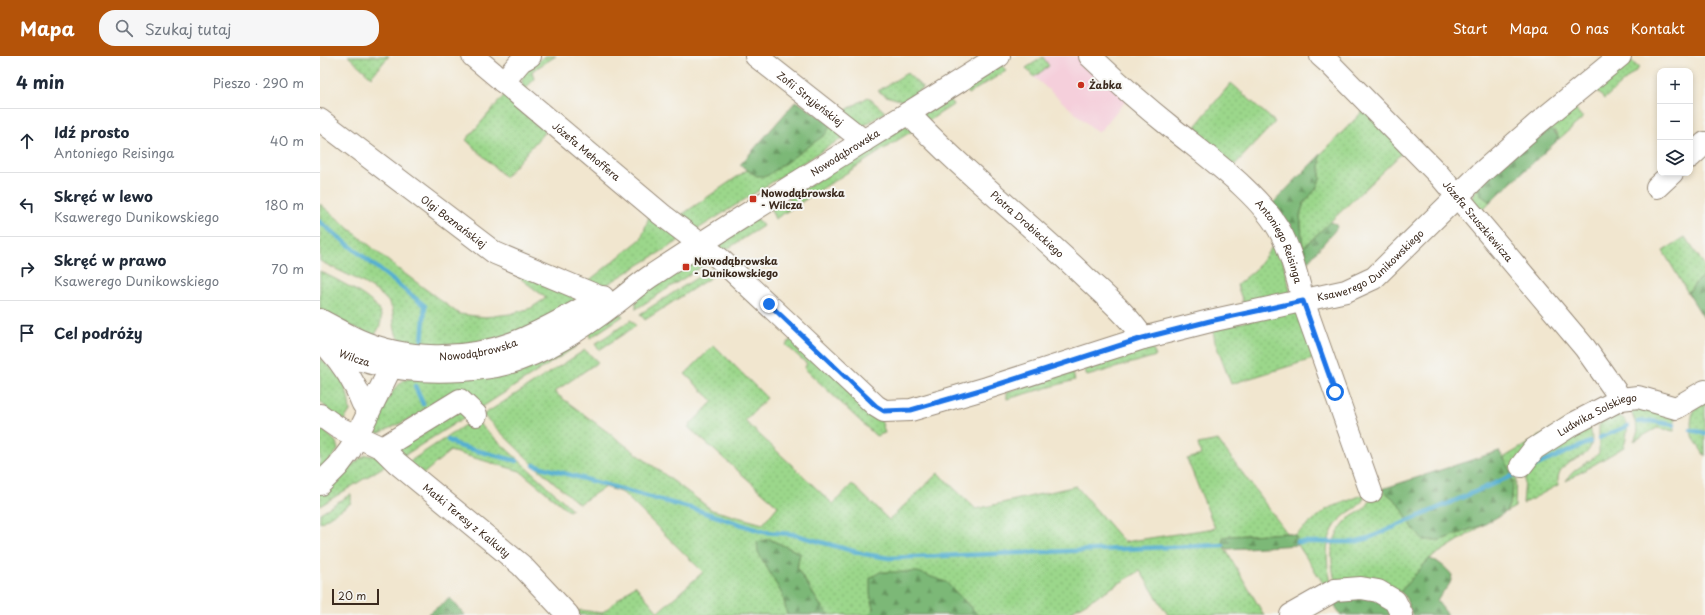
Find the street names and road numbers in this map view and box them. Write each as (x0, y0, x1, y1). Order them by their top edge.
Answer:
street label: Zofii Stryjeńskiej (774, 67, 847, 129)
street label: Józefa Mehoffera (549, 118, 624, 184)
street label: Nowodąbrowska (807, 124, 883, 179)
street label: Józefa Szuszkiewicza (1440, 177, 1518, 265)
street label: Piotra Drobieckiego (987, 187, 1068, 261)
street label: Olgi Boznańskiej (418, 191, 490, 251)
street label: Antoniego Reisinga (1252, 196, 1307, 285)
street label: Ksawerego Dunikowskiego (1316, 225, 1427, 304)
street label: Nowodąbrowska (439, 334, 520, 363)
street label: Wilcza (337, 345, 372, 370)
street label: Ludwika Solskiego (1554, 389, 1638, 439)
street label: Matki Teresy z Kalkuty (420, 479, 514, 561)

